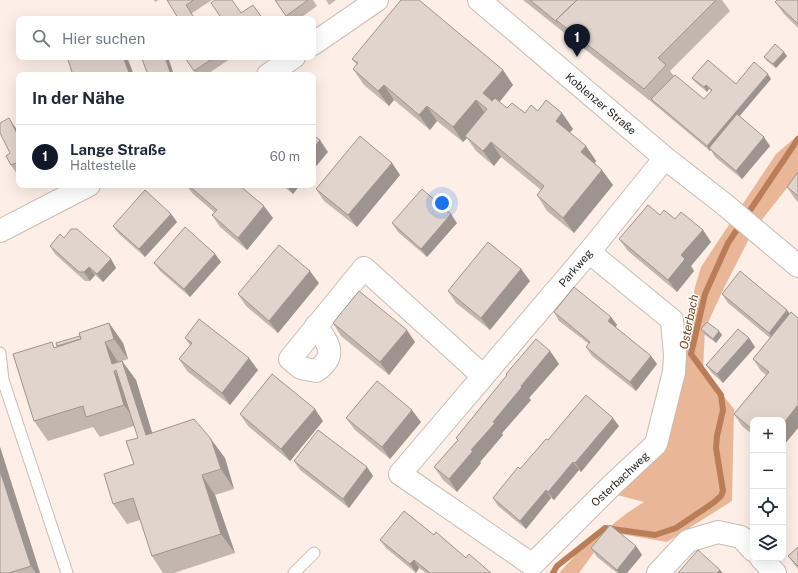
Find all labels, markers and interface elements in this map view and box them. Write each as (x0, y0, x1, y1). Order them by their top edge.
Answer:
search box (16, 16, 316, 60)
pin: 1 (564, 24, 590, 57)
icon: search (30, 27, 52, 49)
text: Hier suchen (62, 30, 145, 47)
street label: Koblenzer Straße (563, 70, 639, 137)
text: In der Nähe (32, 88, 125, 108)
text: Lange Straße (70, 141, 166, 158)
text: 1 (42, 149, 48, 164)
text: 60 m (270, 149, 300, 164)
text: Haltestelle (70, 158, 136, 173)
your location (432, 193, 452, 213)
street label: Parkweg (556, 247, 595, 289)
water label: Osterbach (677, 293, 701, 351)
map controls (750, 417, 786, 561)
button: + (750, 417, 786, 453)
street label: Osterbachweg (589, 449, 651, 509)
button: − (750, 453, 786, 489)
button: locate (750, 489, 786, 525)
button: layers (750, 525, 786, 561)

